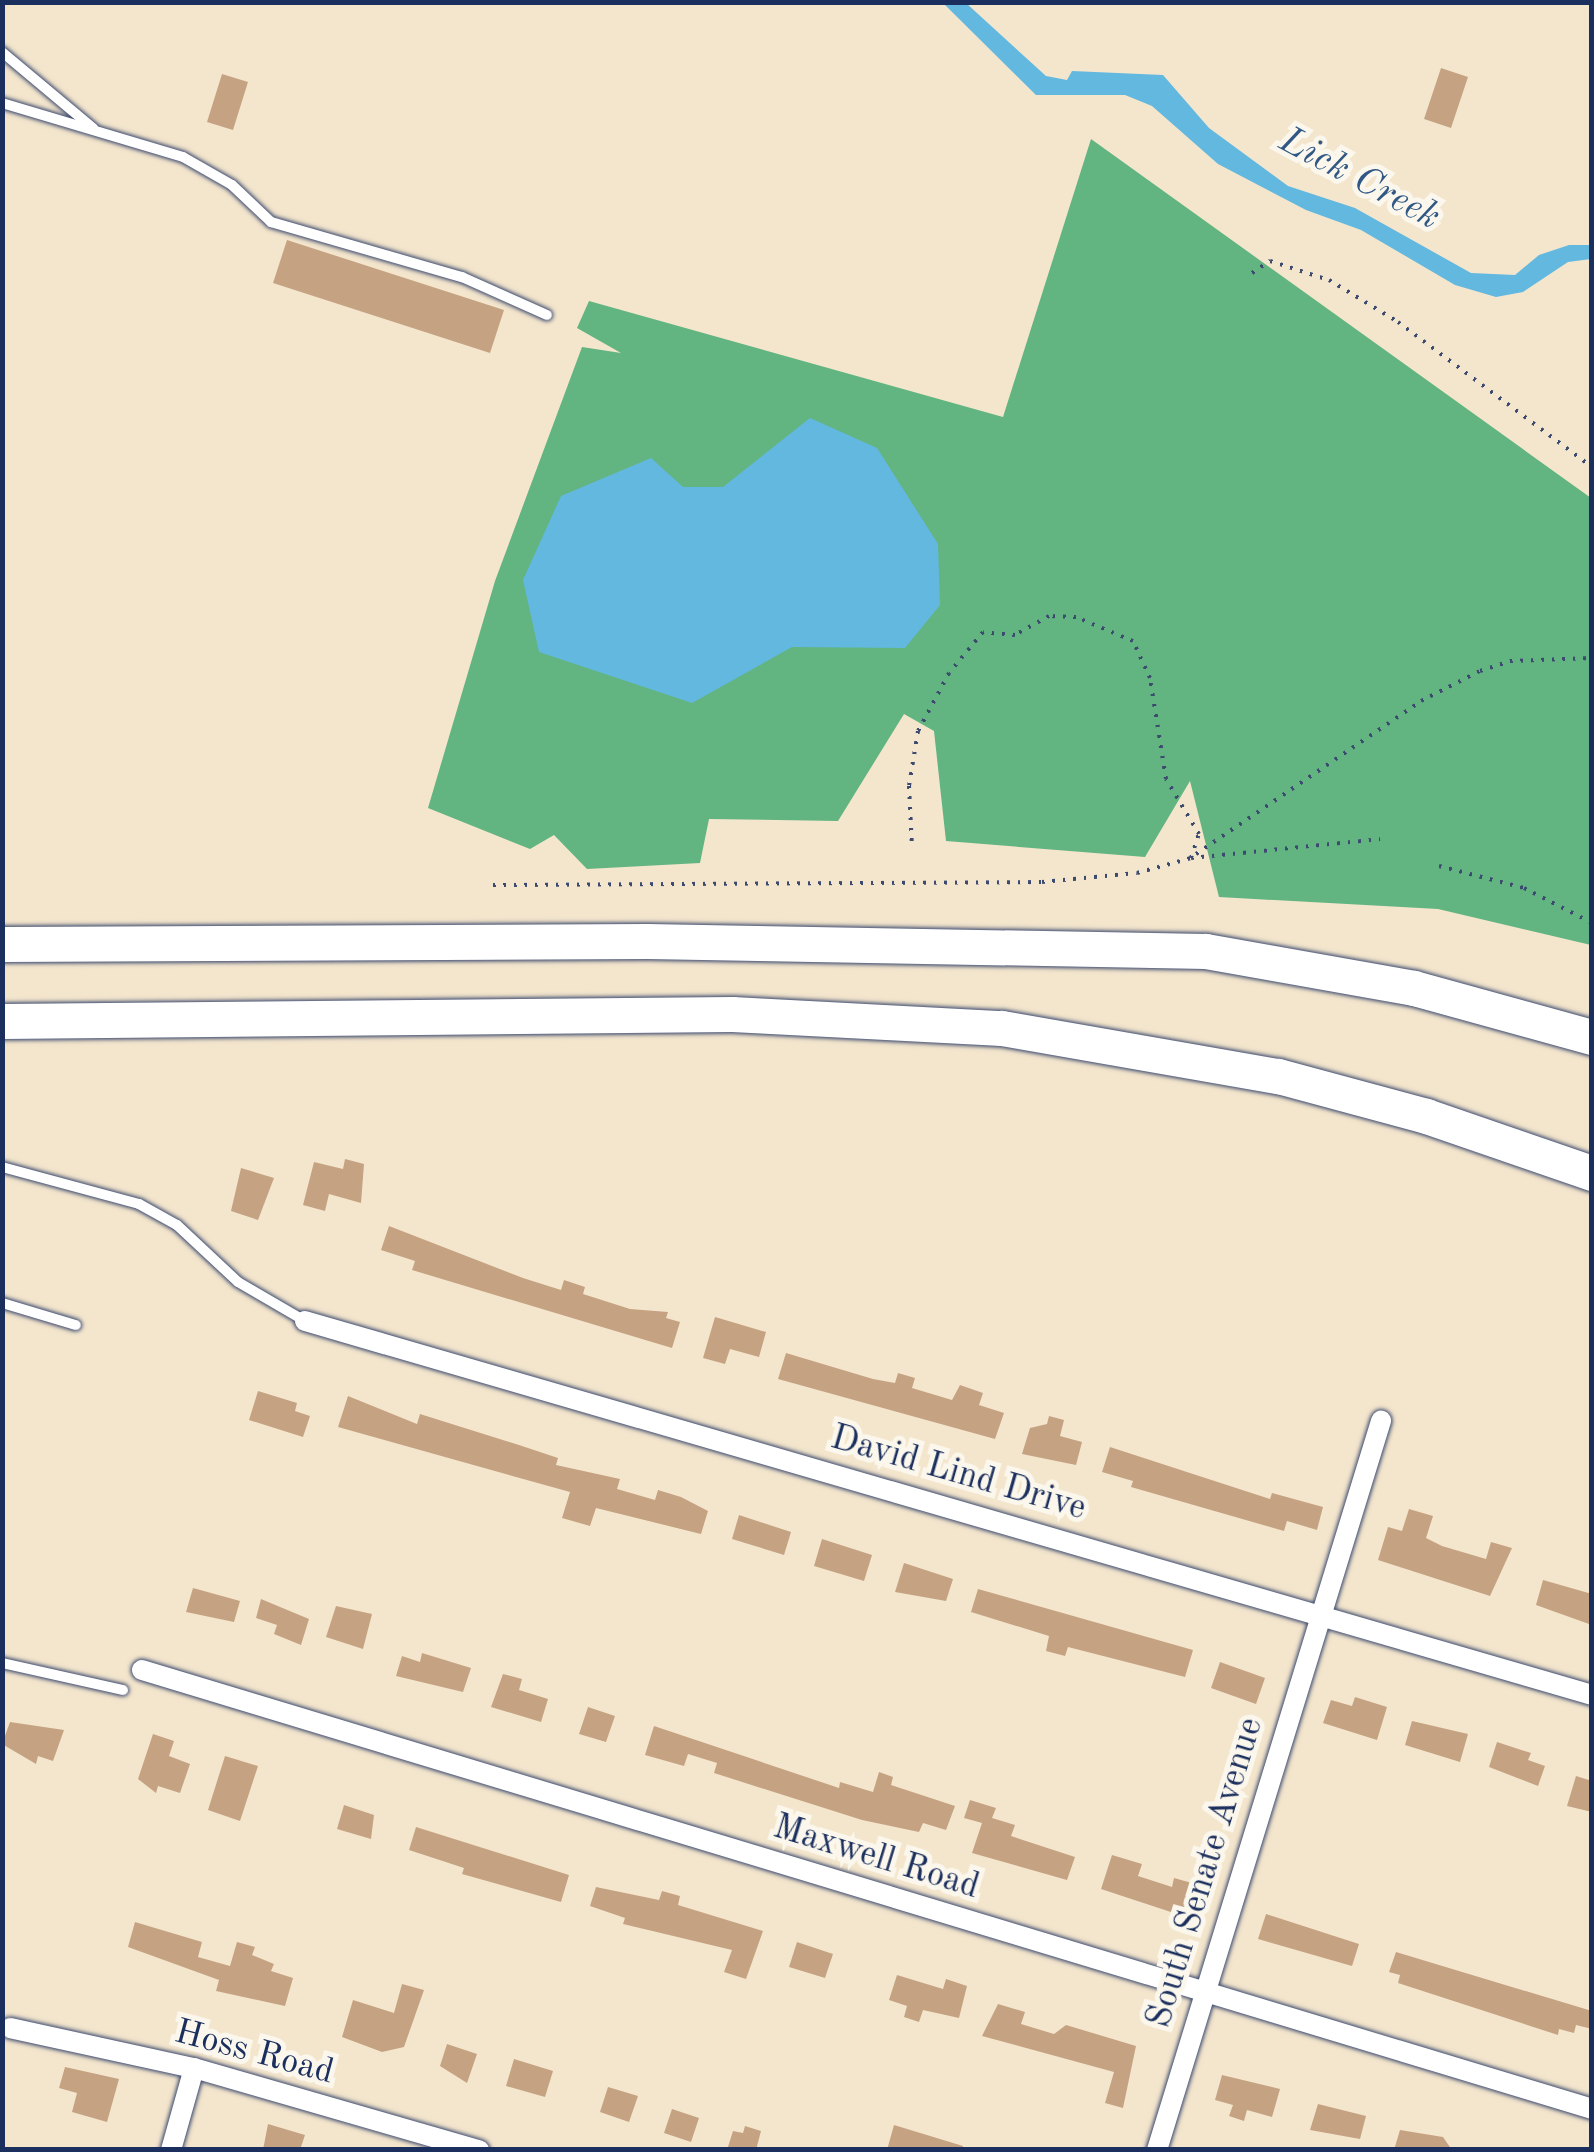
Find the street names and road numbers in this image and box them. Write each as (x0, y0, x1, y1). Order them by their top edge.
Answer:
street label: David Lind Drive (826, 1418, 1090, 1530)
street label: South Senate Avenue (1139, 1713, 1273, 2033)
street label: Maxwell Road (768, 1807, 984, 1909)
street label: Hoss Road (170, 2012, 338, 2094)

